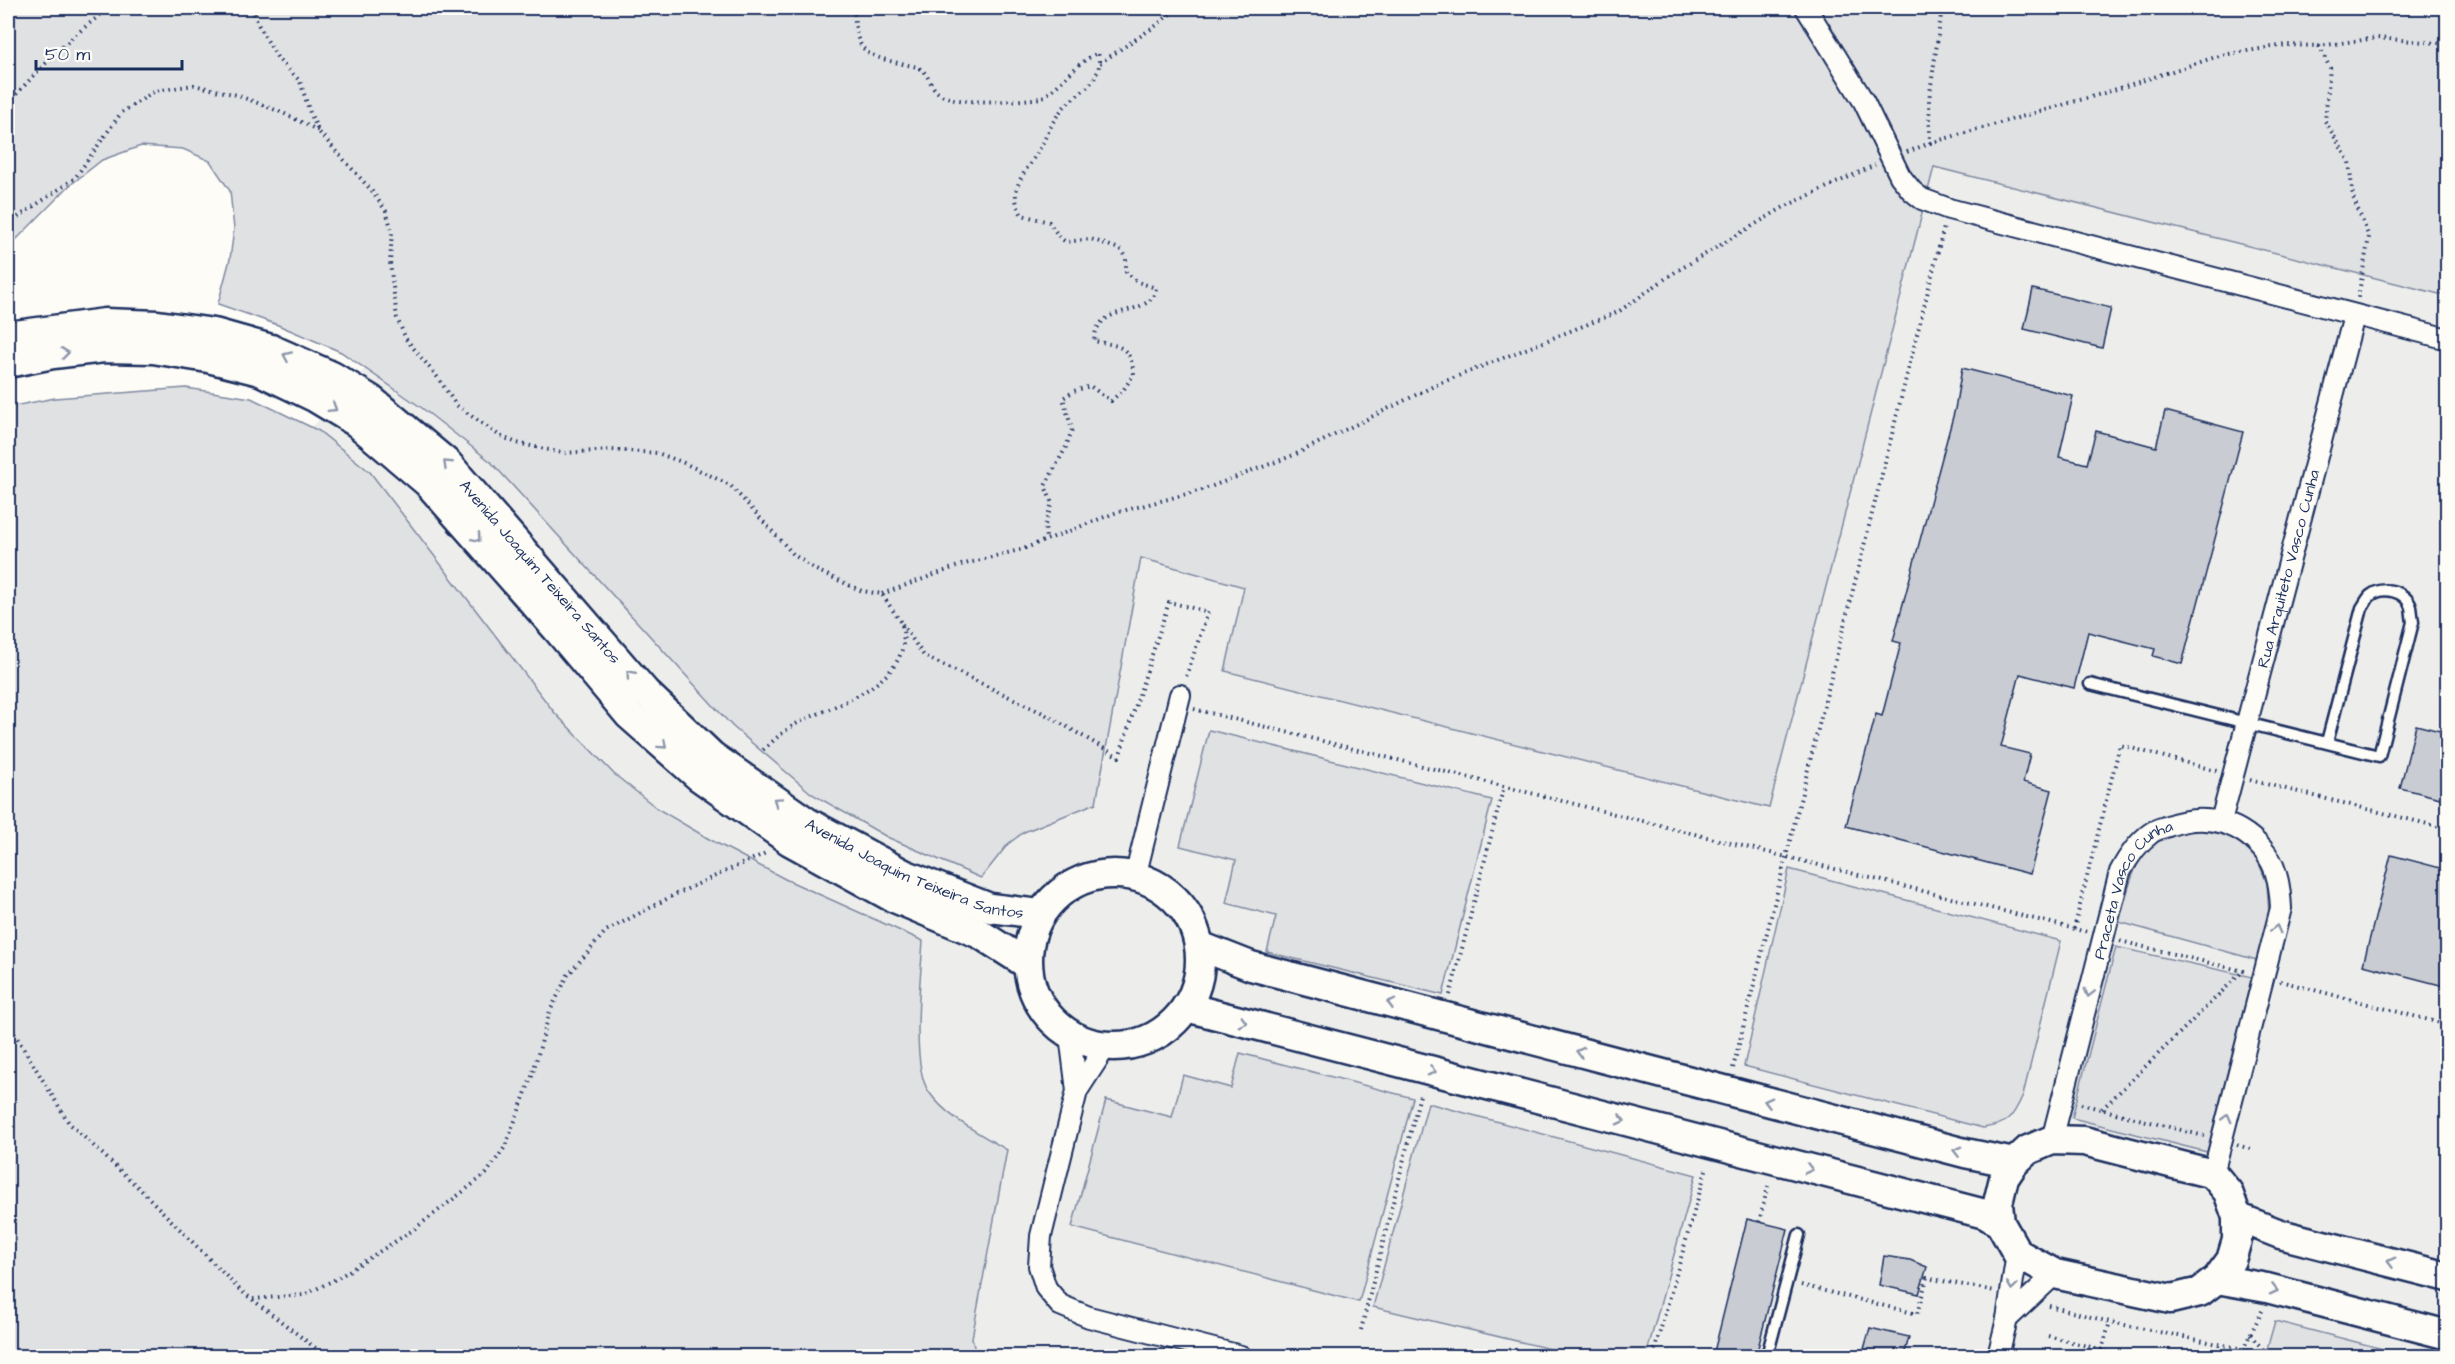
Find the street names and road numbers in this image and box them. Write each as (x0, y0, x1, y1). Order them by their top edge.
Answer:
street label: Rua Arquiteto Vasco Cunha (2252, 467, 2325, 670)
street label: Avenida Joaquim Teixeira Santos (454, 475, 626, 669)
street label: Avenida Joaquim Teixeira Santos (801, 813, 1025, 924)
street label: Praceta Vasco Cunha (2088, 815, 2176, 962)

